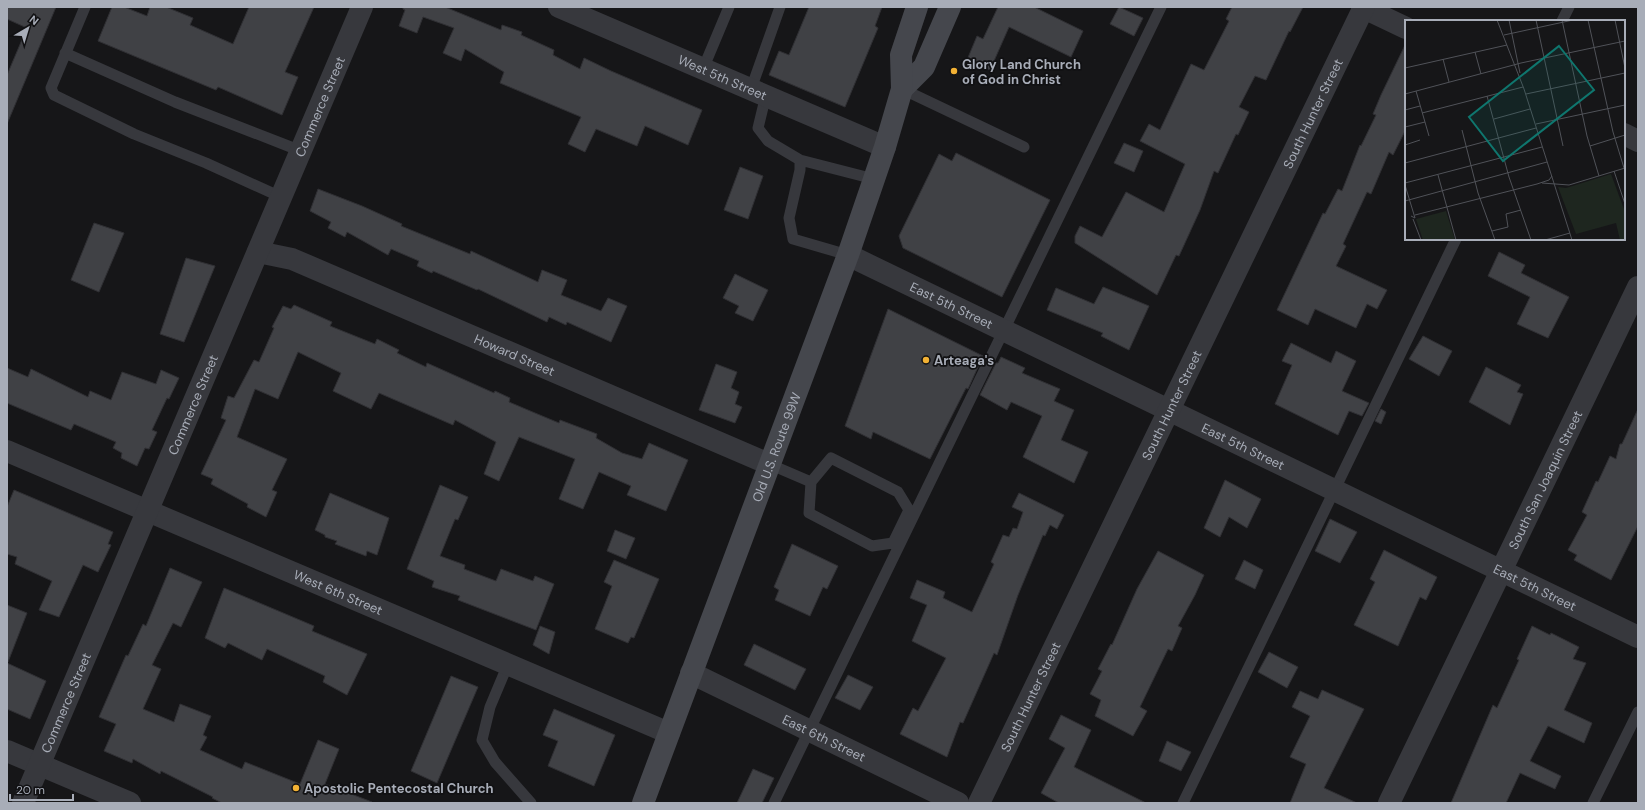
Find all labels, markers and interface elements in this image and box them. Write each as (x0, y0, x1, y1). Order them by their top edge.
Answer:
north arrow (8, 8, 48, 48)
text: N (27, 12, 42, 28)
inset map (1405, 20, 1625, 240)
street label: West 5th Street (675, 51, 769, 104)
street label: Commerce Street (291, 54, 349, 159)
place label: Glory Land Church of God in Christ (962, 56, 1081, 88)
street label: South Hunter Street (1279, 56, 1347, 171)
marker: Glory Land Church of God in Christ (949, 66, 959, 76)
street label: East 5th Street (907, 278, 996, 333)
street label: Howard Street (471, 330, 557, 380)
street label: South Hunter Street (1138, 348, 1206, 463)
street label: Commerce Street (164, 352, 222, 458)
place label: Arteaga's (934, 352, 994, 369)
marker: Arteaga's (921, 355, 931, 365)
street label: Old U.S. Route 99W (748, 390, 805, 504)
street label: South San Joaquin Street (1505, 408, 1586, 552)
street label: East 5th Street (1199, 419, 1287, 474)
street label: East 5th Street (1490, 560, 1579, 615)
street label: West 6th Street (291, 566, 385, 619)
street label: South Hunter Street (997, 639, 1065, 755)
street label: Commerce Street (37, 650, 95, 756)
street label: East 6th Street (779, 711, 868, 766)
scale bar (10, 776, 73, 802)
place label: Apostolic Pentecostal Church (304, 780, 494, 797)
text: 20 m (16, 782, 45, 798)
marker: Apostolic Pentecostal Church (291, 783, 301, 793)

